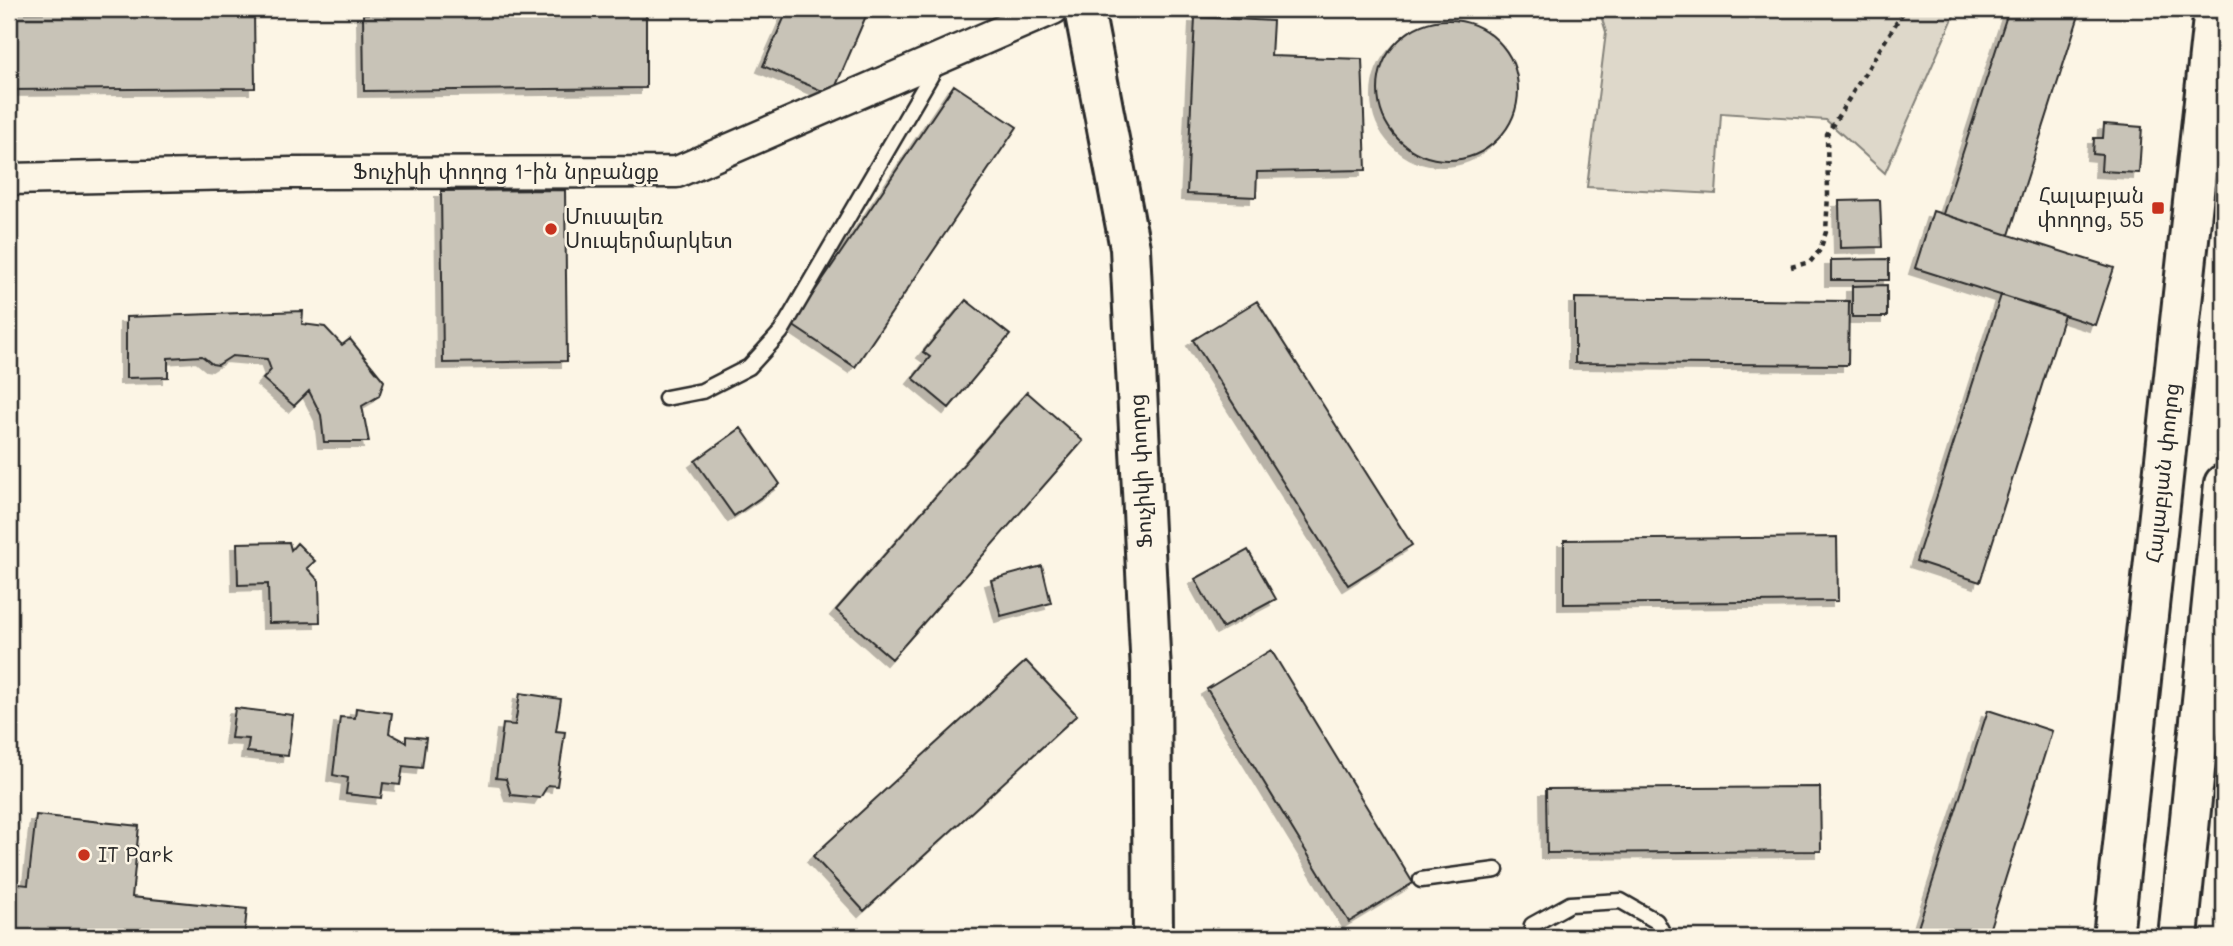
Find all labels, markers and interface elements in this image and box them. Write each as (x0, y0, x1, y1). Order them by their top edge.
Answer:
street label: Ֆուչիկի փողոց 1-ին նրբանցք (353, 157, 659, 184)
place label: Հալաբյան փողոց, 55 (2037, 181, 2144, 232)
marker: Հալաբյան փողոց, 55 (2150, 200, 2166, 216)
place label: Մուսալեռ Սուպերմարկետ (565, 202, 733, 253)
marker: Մուսալեռ Սուպերմարկետ (543, 221, 559, 237)
street label: Հալաբյան փողոց (2139, 381, 2184, 564)
street label: Ֆուչիկի փողոց (1122, 393, 1157, 549)
place label: IT Park (98, 840, 173, 867)
marker: IT Park (76, 847, 92, 863)

